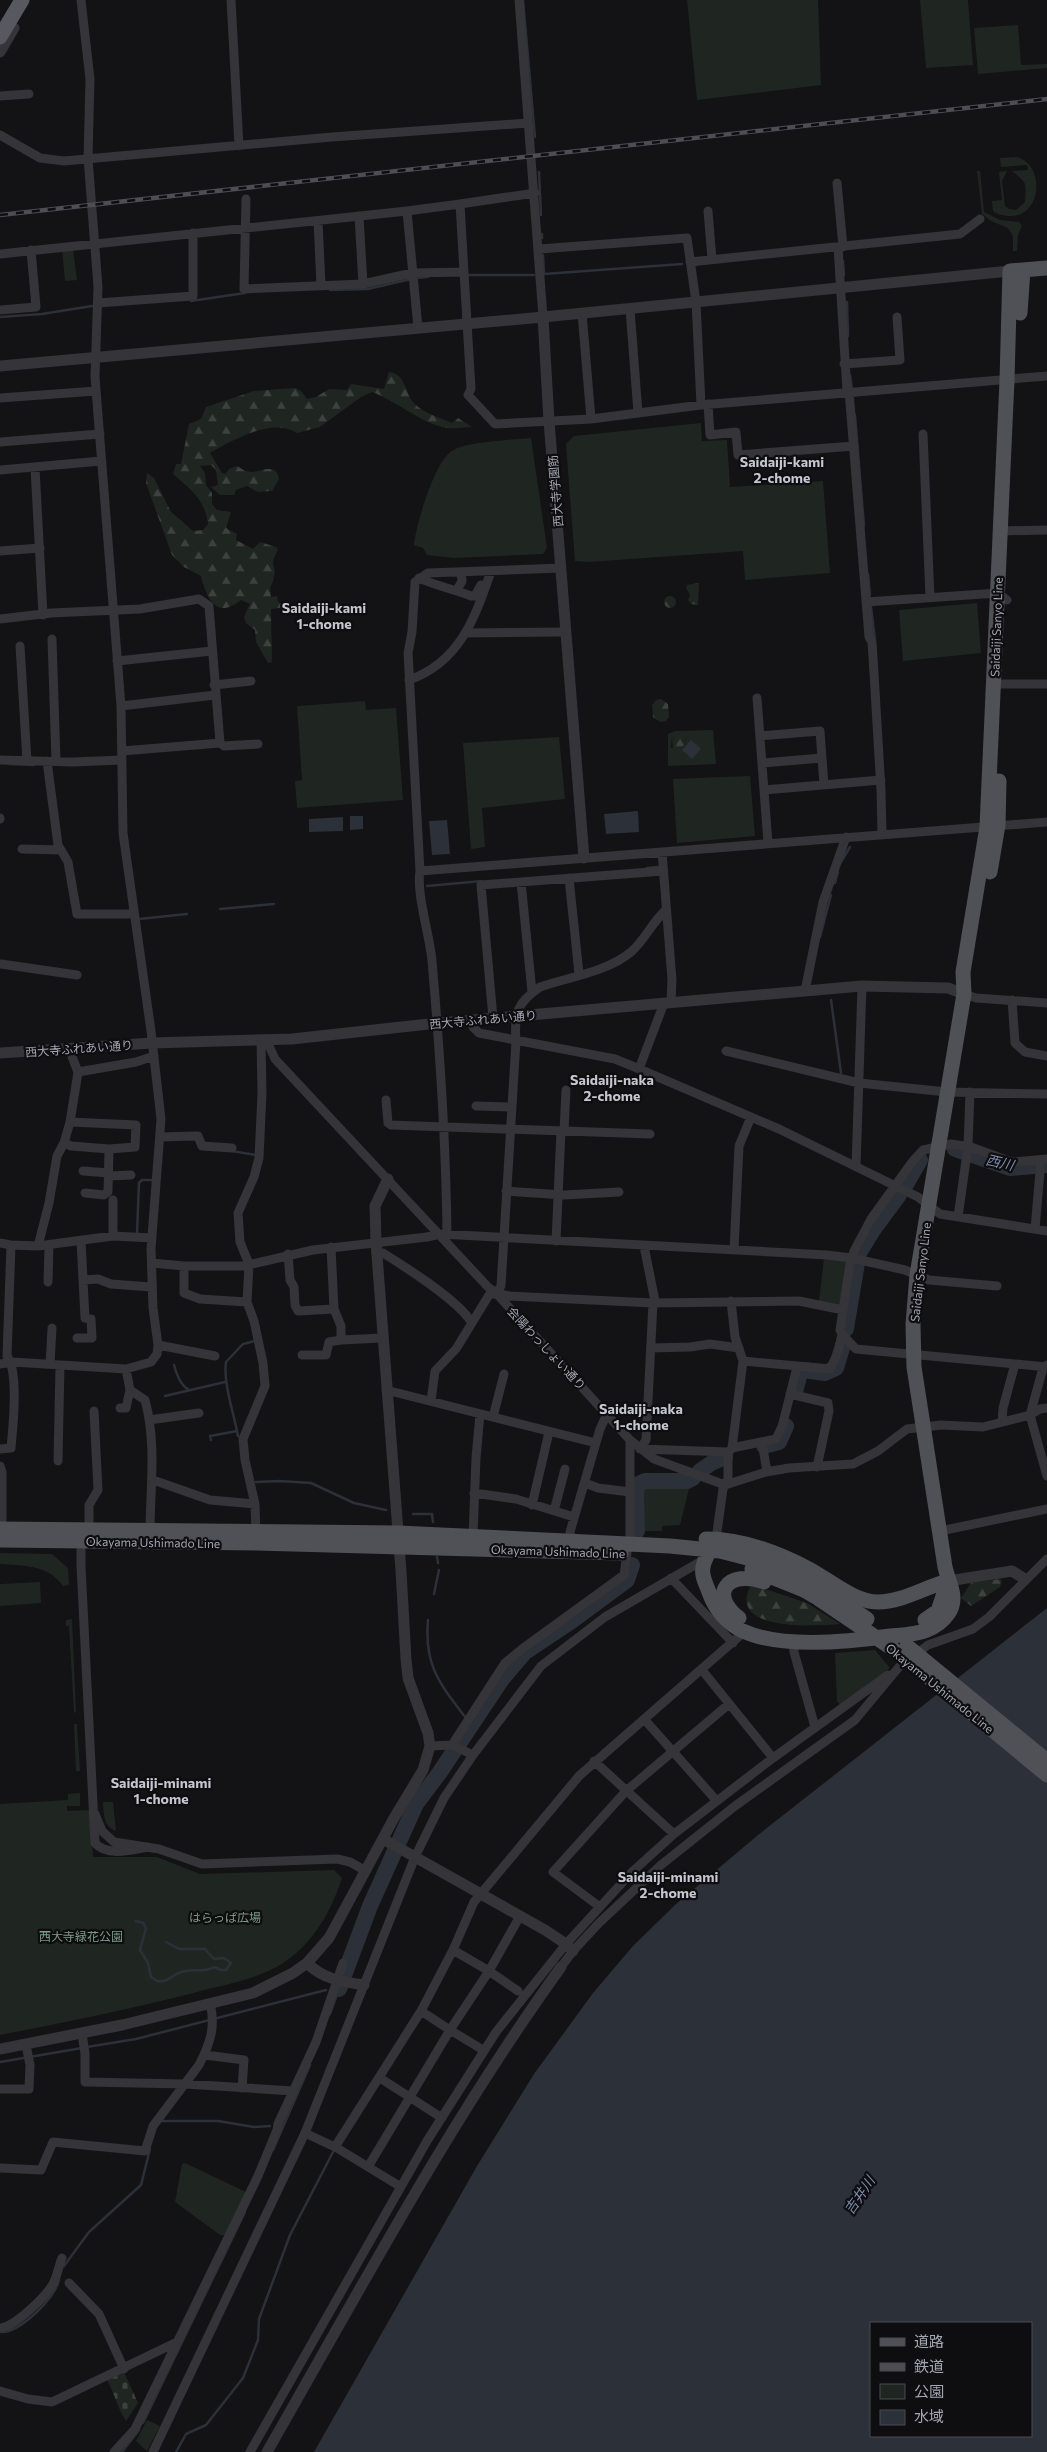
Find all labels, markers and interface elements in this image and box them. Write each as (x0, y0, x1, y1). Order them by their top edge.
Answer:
district label: Saidaiji-kami 2-chome (740, 453, 824, 486)
street label: 西大寺学園筋 (545, 455, 565, 527)
street label: Saidaiji Sanyo Line (987, 577, 1005, 677)
district label: Saidaiji-kami 1-chome (282, 599, 366, 632)
street label: 西大寺ふれあい通り (429, 1007, 537, 1031)
street label: 西大寺ふれあい通り (25, 1037, 133, 1059)
district label: Saidaiji-naka 2-chome (570, 1071, 654, 1104)
water label: 西川 (984, 1151, 1018, 1174)
street label: Saidaiji Sanyo Line (907, 1222, 933, 1322)
street label: 会陽わっしょい通り (505, 1304, 589, 1392)
district label: Saidaiji-naka 1-chome (599, 1400, 683, 1433)
street label: Okayama Ushimado Line (86, 1534, 220, 1550)
street label: Okayama Ushimado Line (491, 1542, 625, 1560)
street label: Okayama Ushimado Line (883, 1640, 997, 1736)
district label: Saidaiji-minami 1-chome (111, 1774, 211, 1807)
district label: Saidaiji-minami 2-chome (618, 1868, 718, 1901)
park label: はらっぱ広場 (189, 1910, 261, 1924)
park label: 西大寺緑花公園 (39, 1929, 123, 1943)
water label: 吉井川 (840, 2171, 879, 2217)
legend (870, 2322, 1032, 2437)
text: 道路 (914, 2332, 944, 2350)
text: 鉄道 (914, 2357, 944, 2375)
text: 公園 (914, 2382, 944, 2400)
text: 水域 (914, 2407, 944, 2425)

